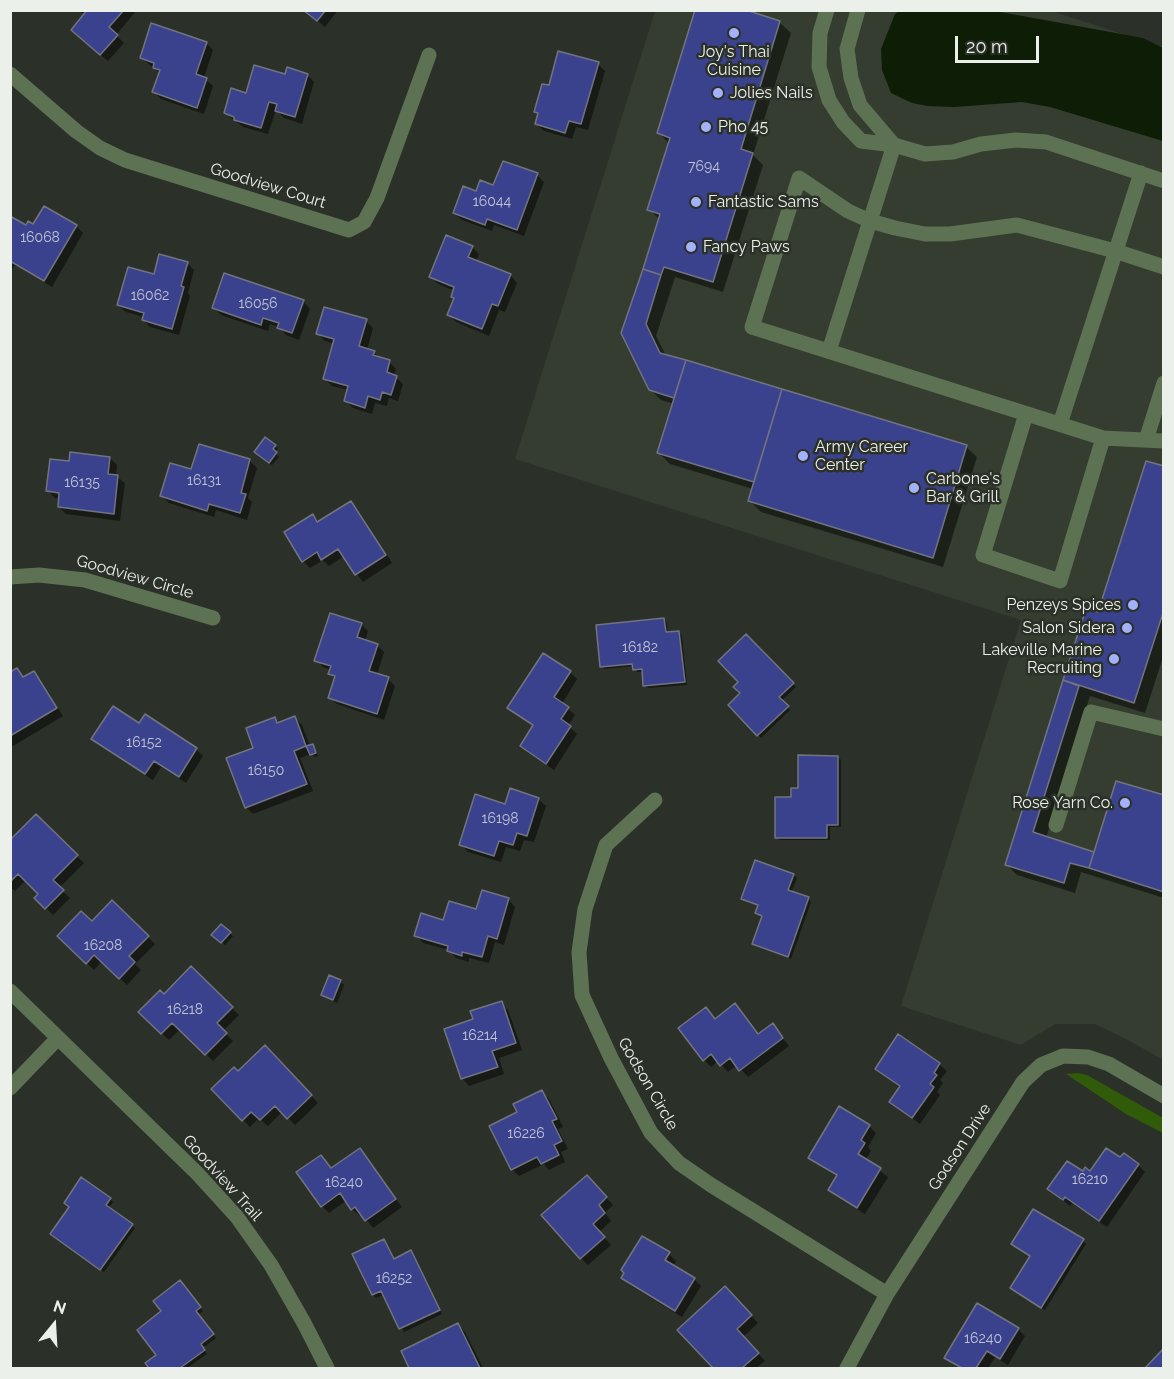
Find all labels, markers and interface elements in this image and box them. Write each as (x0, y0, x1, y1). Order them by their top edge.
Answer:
scale bar (958, 24, 1042, 62)
marker: Joy's Thai Cuisine (727, 26, 741, 40)
text: 20 m (966, 36, 1008, 57)
place label: Joy's Thai Cuisine (698, 42, 770, 80)
place label: Jolies Nails (730, 83, 813, 103)
marker: Jolies Nails (711, 86, 725, 100)
place label: Pho 45 (718, 117, 768, 137)
marker: Pho 45 (699, 120, 713, 134)
street label: Goodview Court (208, 159, 328, 213)
house number: 7694 (688, 159, 720, 175)
place label: Fantastic Sams (708, 192, 819, 212)
house number: 16044 (473, 194, 511, 210)
marker: Fantastic Sams (689, 195, 703, 209)
house number: 16068 (20, 230, 60, 246)
place label: Fancy Paws (703, 237, 790, 257)
marker: Fancy Paws (684, 240, 698, 254)
house number: 16062 (131, 288, 169, 304)
house number: 16056 (238, 296, 278, 312)
place label: Army Career Center (815, 437, 908, 475)
marker: Army Career Center (796, 449, 810, 463)
place label: Carbone's Bar & Grill (926, 469, 1000, 507)
house number: 16131 (187, 473, 221, 489)
house number: 16135 (64, 475, 100, 491)
marker: Carbone's Bar & Grill (907, 481, 921, 495)
street label: Goodview Circle (74, 551, 196, 603)
place label: Penzeys Spices (1006, 595, 1121, 615)
marker: Penzeys Spices (1126, 598, 1140, 612)
place label: Salon Sidera (1022, 618, 1115, 638)
marker: Salon Sidera (1120, 621, 1134, 635)
house number: 16182 (622, 640, 658, 656)
place label: Lakeville Marine Recruiting (982, 640, 1102, 678)
marker: Lakeville Marine Recruiting (1107, 652, 1121, 666)
house number: 16152 (126, 735, 162, 751)
house number: 16150 (248, 763, 284, 779)
place label: Rose Yarn Co. (1012, 793, 1113, 813)
marker: Rose Yarn Co. (1118, 796, 1132, 810)
house number: 16198 (482, 811, 518, 827)
house number: 16208 (84, 938, 122, 954)
house number: 16218 (167, 1002, 203, 1018)
house number: 16214 (462, 1028, 498, 1044)
street label: Godson Circle (614, 1034, 682, 1134)
street label: Godson Drive (925, 1100, 995, 1194)
house number: 16226 (507, 1126, 545, 1142)
street label: Goodview Trail (178, 1131, 266, 1225)
house number: 16210 (1072, 1172, 1108, 1188)
house number: 16240 (325, 1175, 363, 1191)
house number: 16252 (376, 1271, 412, 1287)
north arrow (24, 1295, 84, 1355)
text: N (51, 1296, 68, 1318)
house number: 16240 (964, 1331, 1002, 1347)

